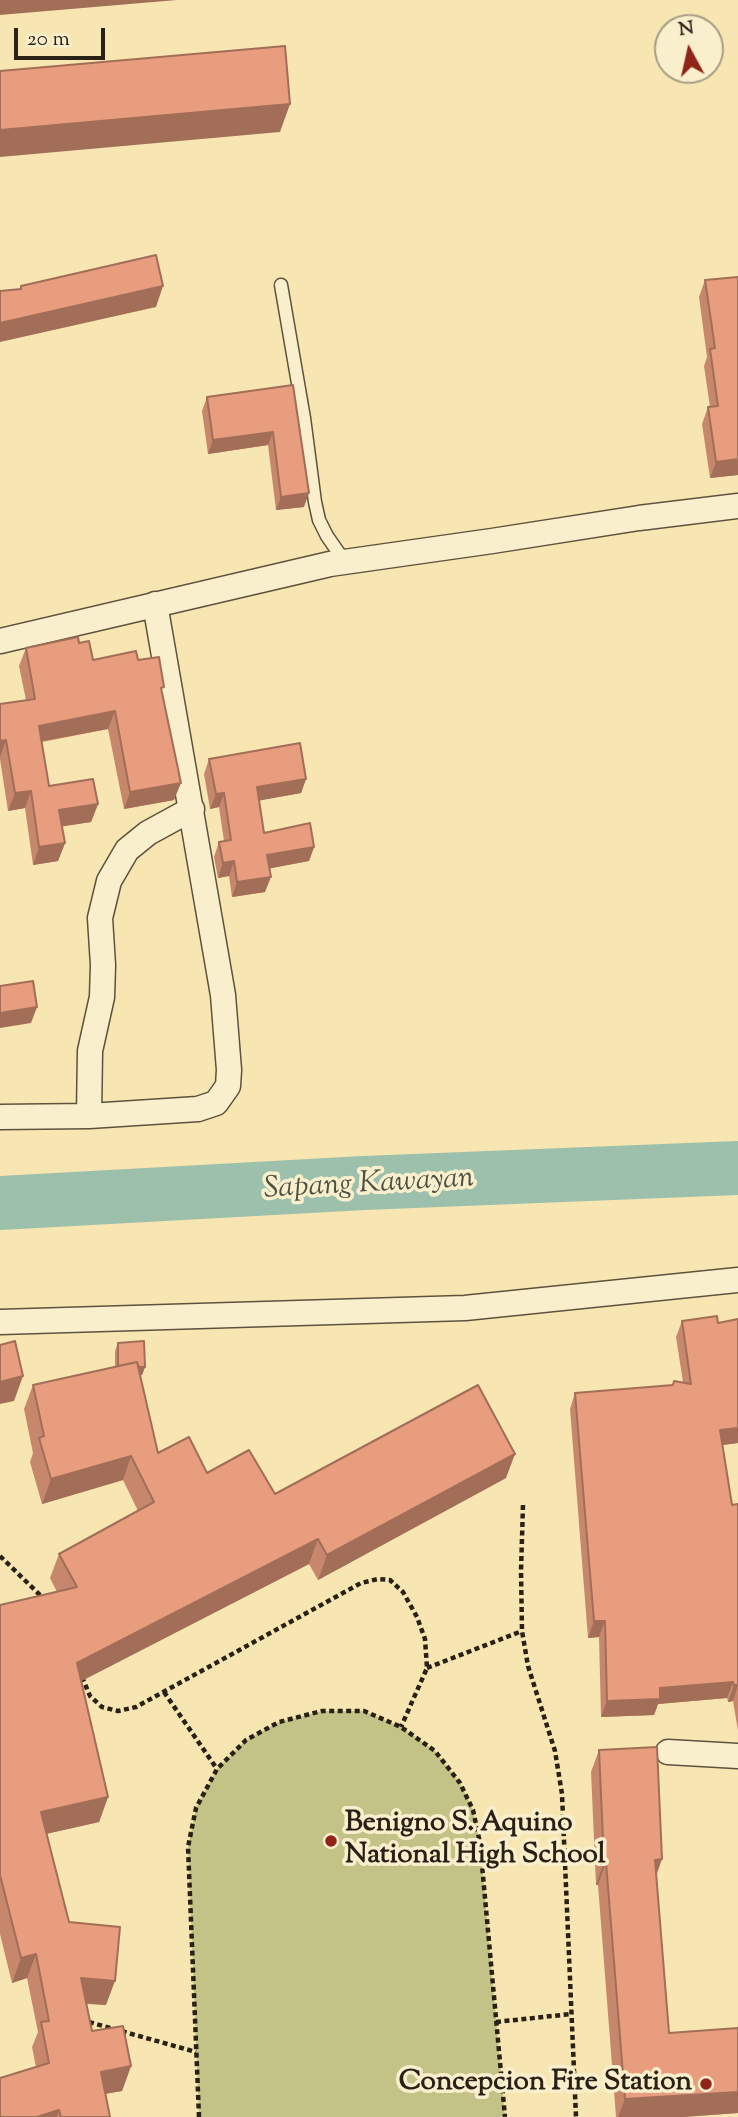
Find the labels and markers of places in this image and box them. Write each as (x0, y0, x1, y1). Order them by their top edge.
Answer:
place label: Benigno S. Aquino National High School (345, 1808, 605, 1874)
marker: Benigno S. Aquino National High School (323, 1833, 339, 1849)
place label: Concepcion Fire Station (399, 2067, 692, 2101)
marker: Concepcion Fire Station (698, 2076, 714, 2092)

